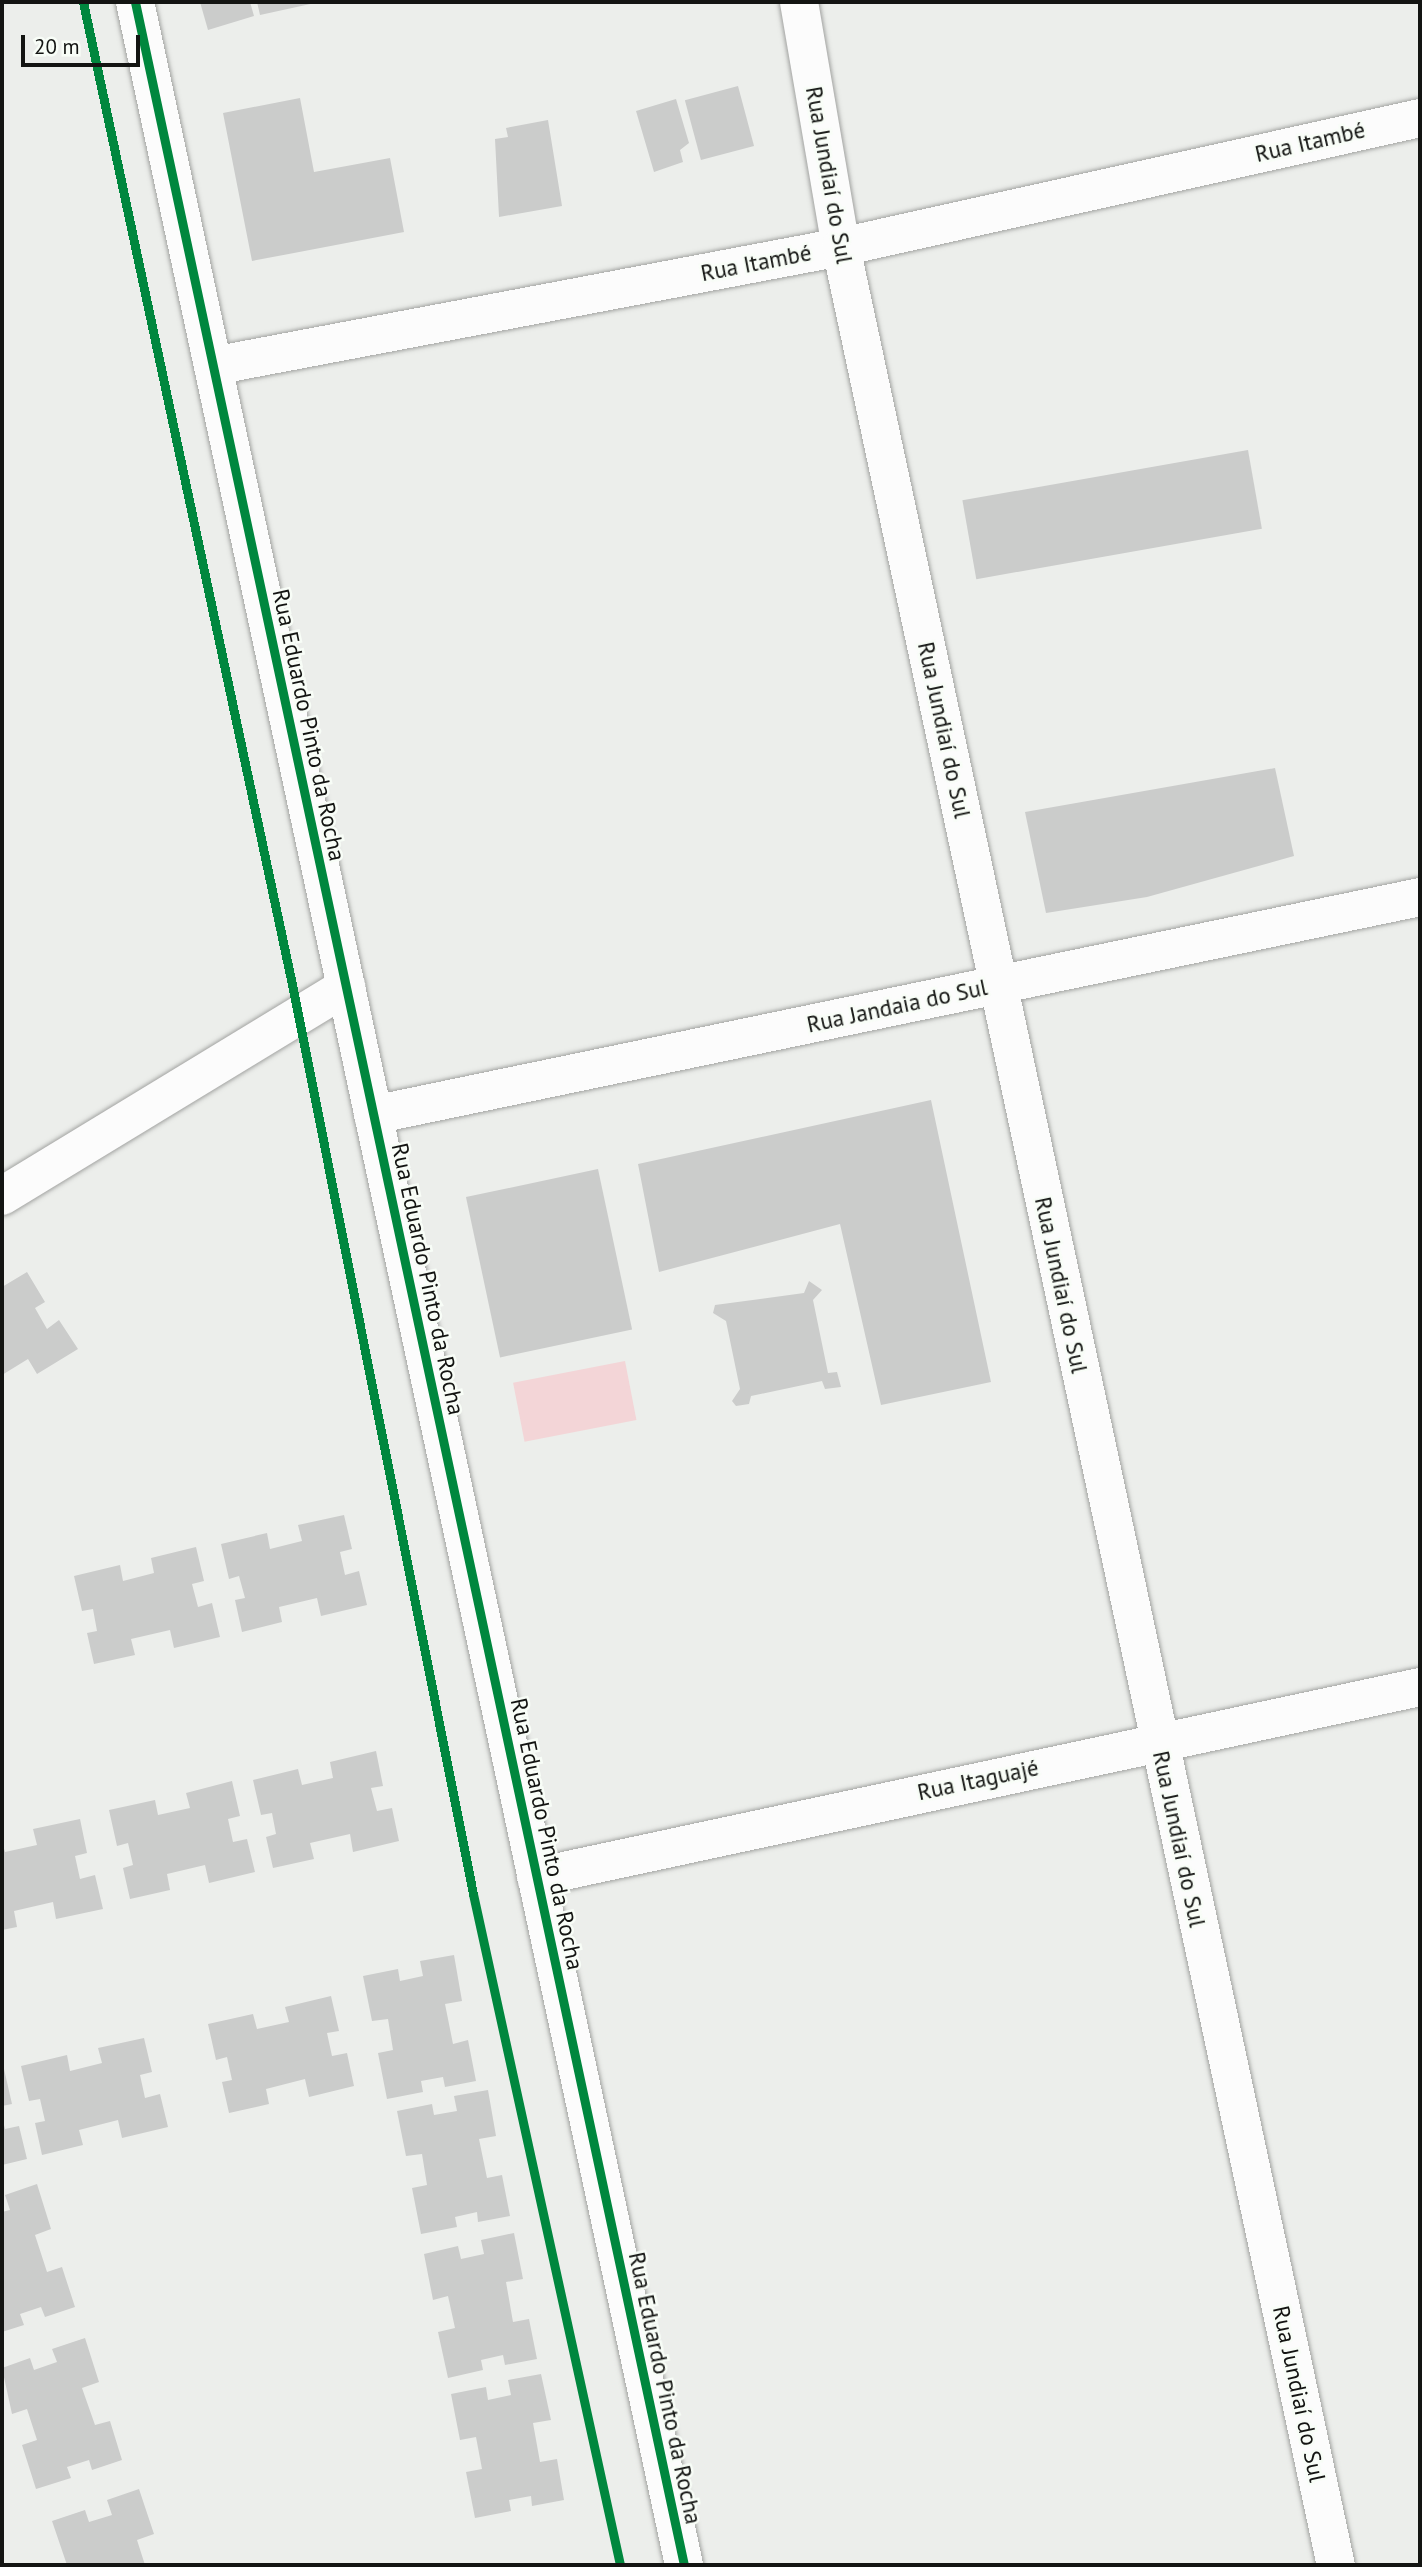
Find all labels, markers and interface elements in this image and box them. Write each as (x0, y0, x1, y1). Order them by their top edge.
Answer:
scale bar (24, 21, 144, 65)
text: 20 m (34, 33, 80, 60)
street label: Rua Jundiaí do Sul (800, 84, 858, 266)
street label: Rua Itambé (1252, 116, 1368, 168)
street label: Rua Itambé (698, 239, 814, 287)
street label: Rua Eduardo Pinto da Rocha (267, 586, 351, 864)
street label: Rua Jundiaí do Sul (912, 639, 976, 821)
street label: Rua Jandaia do Sul (804, 973, 990, 1039)
street label: Rua Eduardo Pinto da Rocha (386, 1140, 470, 1418)
street label: Rua Jundiaí do Sul (1029, 1194, 1093, 1376)
street label: Rua Eduardo Pinto da Rocha (505, 1695, 589, 1973)
street label: Rua Jundiaí do Sul (1147, 1748, 1211, 1930)
street label: Rua Itaguajé (915, 1754, 1041, 1806)
street label: Rua Eduardo Pinto da Rocha (623, 2249, 707, 2527)
street label: Rua Jundiaí do Sul (1267, 2303, 1331, 2485)

